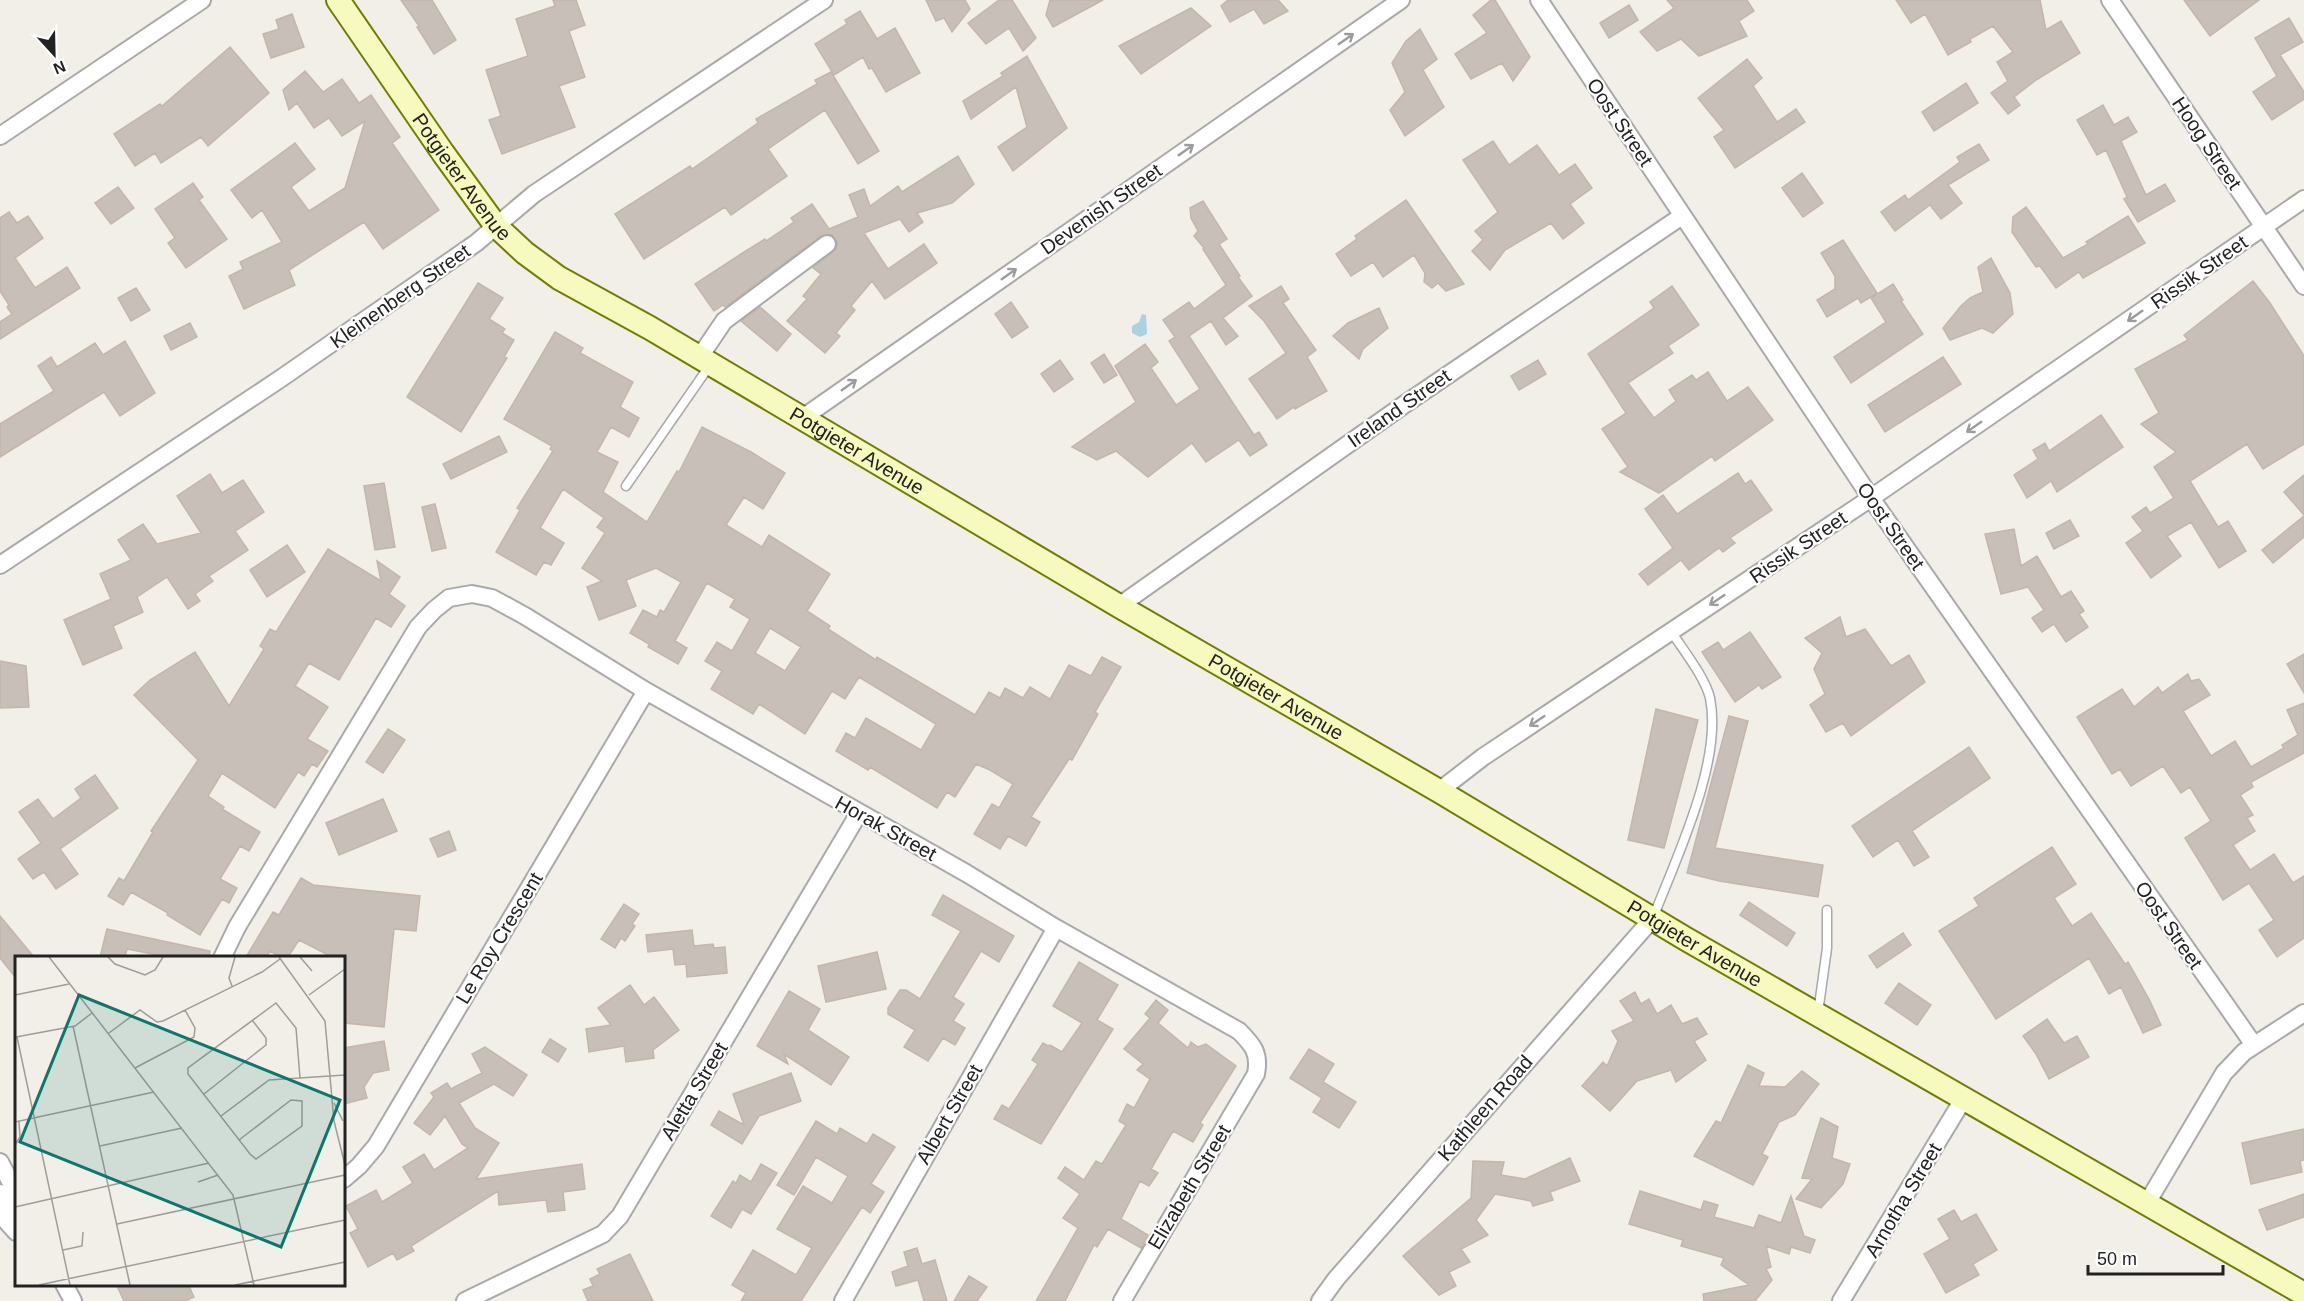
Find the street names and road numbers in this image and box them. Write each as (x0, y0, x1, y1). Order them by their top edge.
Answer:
street label: Oost Street (1583, 74, 1658, 170)
street label: Hoog Street (2168, 93, 2246, 194)
street label: Potgieter Avenue (408, 109, 515, 245)
street label: Devenish Street (1036, 159, 1166, 259)
street label: Rissik Street (2147, 231, 2252, 313)
street label: Kleinenberg Street (326, 239, 475, 353)
street label: Ireland Street (1344, 364, 1455, 451)
street label: Potgieter Avenue (786, 402, 928, 499)
street label: Oost Street (1853, 478, 1929, 574)
street label: Rissik Street (1745, 506, 1851, 588)
street label: Potgieter Avenue (1205, 649, 1347, 744)
street label: Horak Street (832, 791, 941, 865)
street label: Le Roy Crescent (451, 868, 547, 1008)
street label: Oost Street (2131, 877, 2207, 973)
street label: Potgieter Avenue (1624, 896, 1766, 991)
street label: Aletta Street (656, 1038, 732, 1144)
street label: Kathleen Road (1433, 1051, 1537, 1165)
street label: Albert Street (912, 1060, 987, 1168)
street label: Elizabeth Street (1143, 1120, 1235, 1253)
street label: Arnotha Street (1860, 1139, 1946, 1261)

